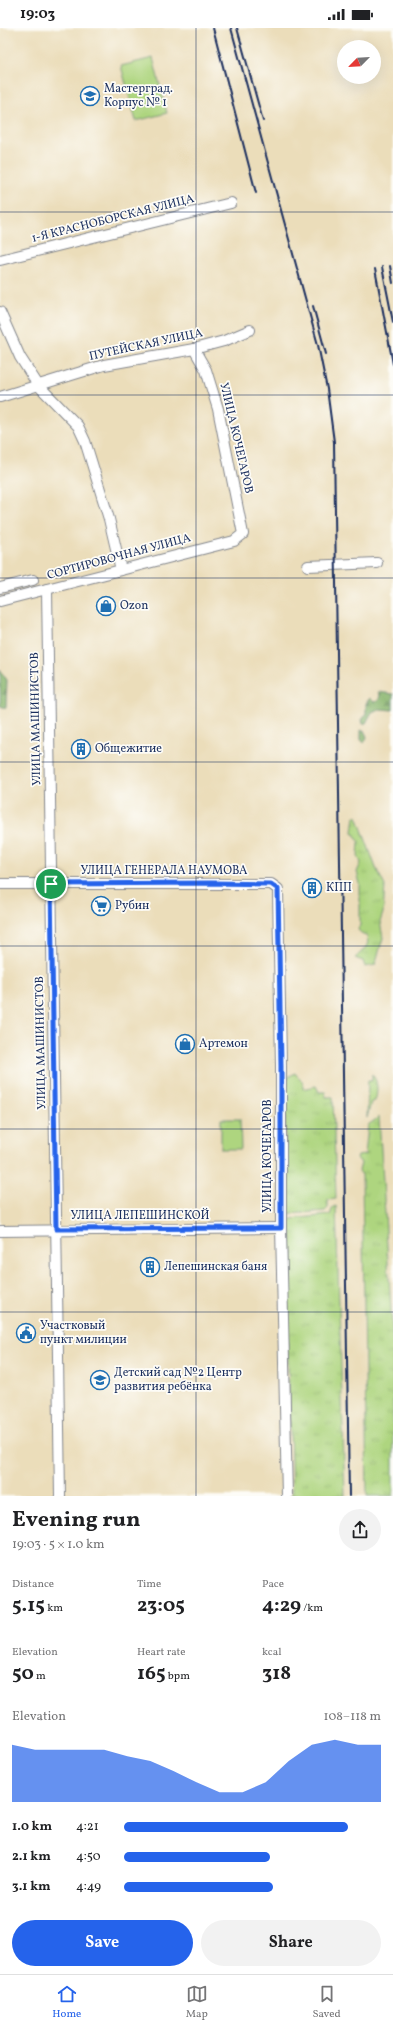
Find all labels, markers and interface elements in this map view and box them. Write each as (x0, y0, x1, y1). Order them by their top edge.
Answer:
text: 19:03 (20, 4, 55, 25)
north arrow (337, 40, 381, 84)
map controls (337, 40, 381, 84)
place label: Мастерград. Корпус № 1 (104, 81, 173, 111)
school or university icon: Мастерград. Корпус № 1 (79, 85, 101, 107)
street label: 1-Я КРАСНОБОРСКАЯ УЛИЦА (30, 191, 196, 247)
street label: ПУТЕЙСКАЯ УЛИЦА (88, 324, 205, 365)
street label: УЛИЦА КОЧЕГАРОВ (215, 381, 257, 495)
street label: СОРТИРОВОЧНАЯ УЛИЦА (45, 530, 193, 584)
shop icon: Ozon (95, 595, 117, 617)
place label: Ozon (120, 598, 148, 614)
street label: УЛИЦА МАШИНИСТОВ (27, 652, 45, 786)
building icon: Общежитие (70, 738, 92, 760)
place label: Общежитие (95, 741, 162, 757)
street label: УЛИЦА ГЕНЕРАЛА НАУМОВА (80, 863, 248, 879)
pin (34, 867, 68, 901)
icon: arrive (40, 873, 62, 895)
building icon: КПП (301, 877, 323, 899)
place label: КПП (326, 880, 352, 896)
supermarket icon: Рубин (90, 895, 112, 917)
place label: Рубин (115, 898, 149, 914)
street label: УЛИЦА МАШИНИСТОВ (32, 976, 50, 1110)
shop icon: Артемон (174, 1033, 196, 1055)
place label: Артемон (199, 1036, 248, 1052)
street label: УЛИЦА КОЧЕГАРОВ (260, 1099, 276, 1213)
street label: УЛИЦА ЛЕПЕШИНСКОЙ (71, 1207, 209, 1224)
building icon: Лепешинская баня (139, 1256, 161, 1278)
place label: Лепешинская баня (164, 1259, 267, 1275)
place label: Участковый пункт милиции (40, 1318, 127, 1348)
public building icon: Участковый пункт милиции (15, 1322, 37, 1344)
place label: Детский сад №2 Центр развития ребёнка (114, 1365, 242, 1395)
school or university icon: Детский сад №2 Центр развития ребёнка (89, 1369, 111, 1391)
text: Evening run (12, 1505, 141, 1536)
button: share (339, 1509, 381, 1551)
text: 19:03 · 5 × 1.0 km (12, 1536, 104, 1554)
text: Distance (12, 1577, 54, 1592)
text: Time (137, 1577, 161, 1592)
text: Pace (262, 1577, 284, 1592)
text: 5.15 (12, 1592, 45, 1620)
text: 23:05 (137, 1592, 185, 1620)
text: 4:29 (262, 1592, 301, 1620)
text: km (45, 1601, 63, 1616)
text: /km (301, 1601, 323, 1616)
text: Elevation (12, 1645, 58, 1660)
text: Heart rate (137, 1645, 186, 1660)
text: kcal (262, 1645, 282, 1660)
text: 50 (12, 1660, 34, 1688)
text: 165 (137, 1660, 166, 1688)
text: 318 (262, 1660, 291, 1688)
text: m (34, 1669, 46, 1684)
text: bpm (166, 1669, 190, 1684)
text: Elevation (12, 1708, 66, 1726)
text: 108–118 m (323, 1708, 381, 1726)
text: 1.0 km (12, 1818, 52, 1836)
text: 4:21 (76, 1818, 99, 1836)
text: 2.1 km (12, 1848, 51, 1866)
text: 4:50 (76, 1848, 101, 1866)
text: 3.1 km (12, 1878, 51, 1896)
text: 4:49 (76, 1878, 101, 1896)
button: Save (12, 1920, 193, 1966)
button: Share (201, 1920, 381, 1966)
tab: Home (52, 1983, 81, 2022)
tab: Map (186, 1983, 208, 2022)
tab: Saved (312, 1983, 341, 2022)

